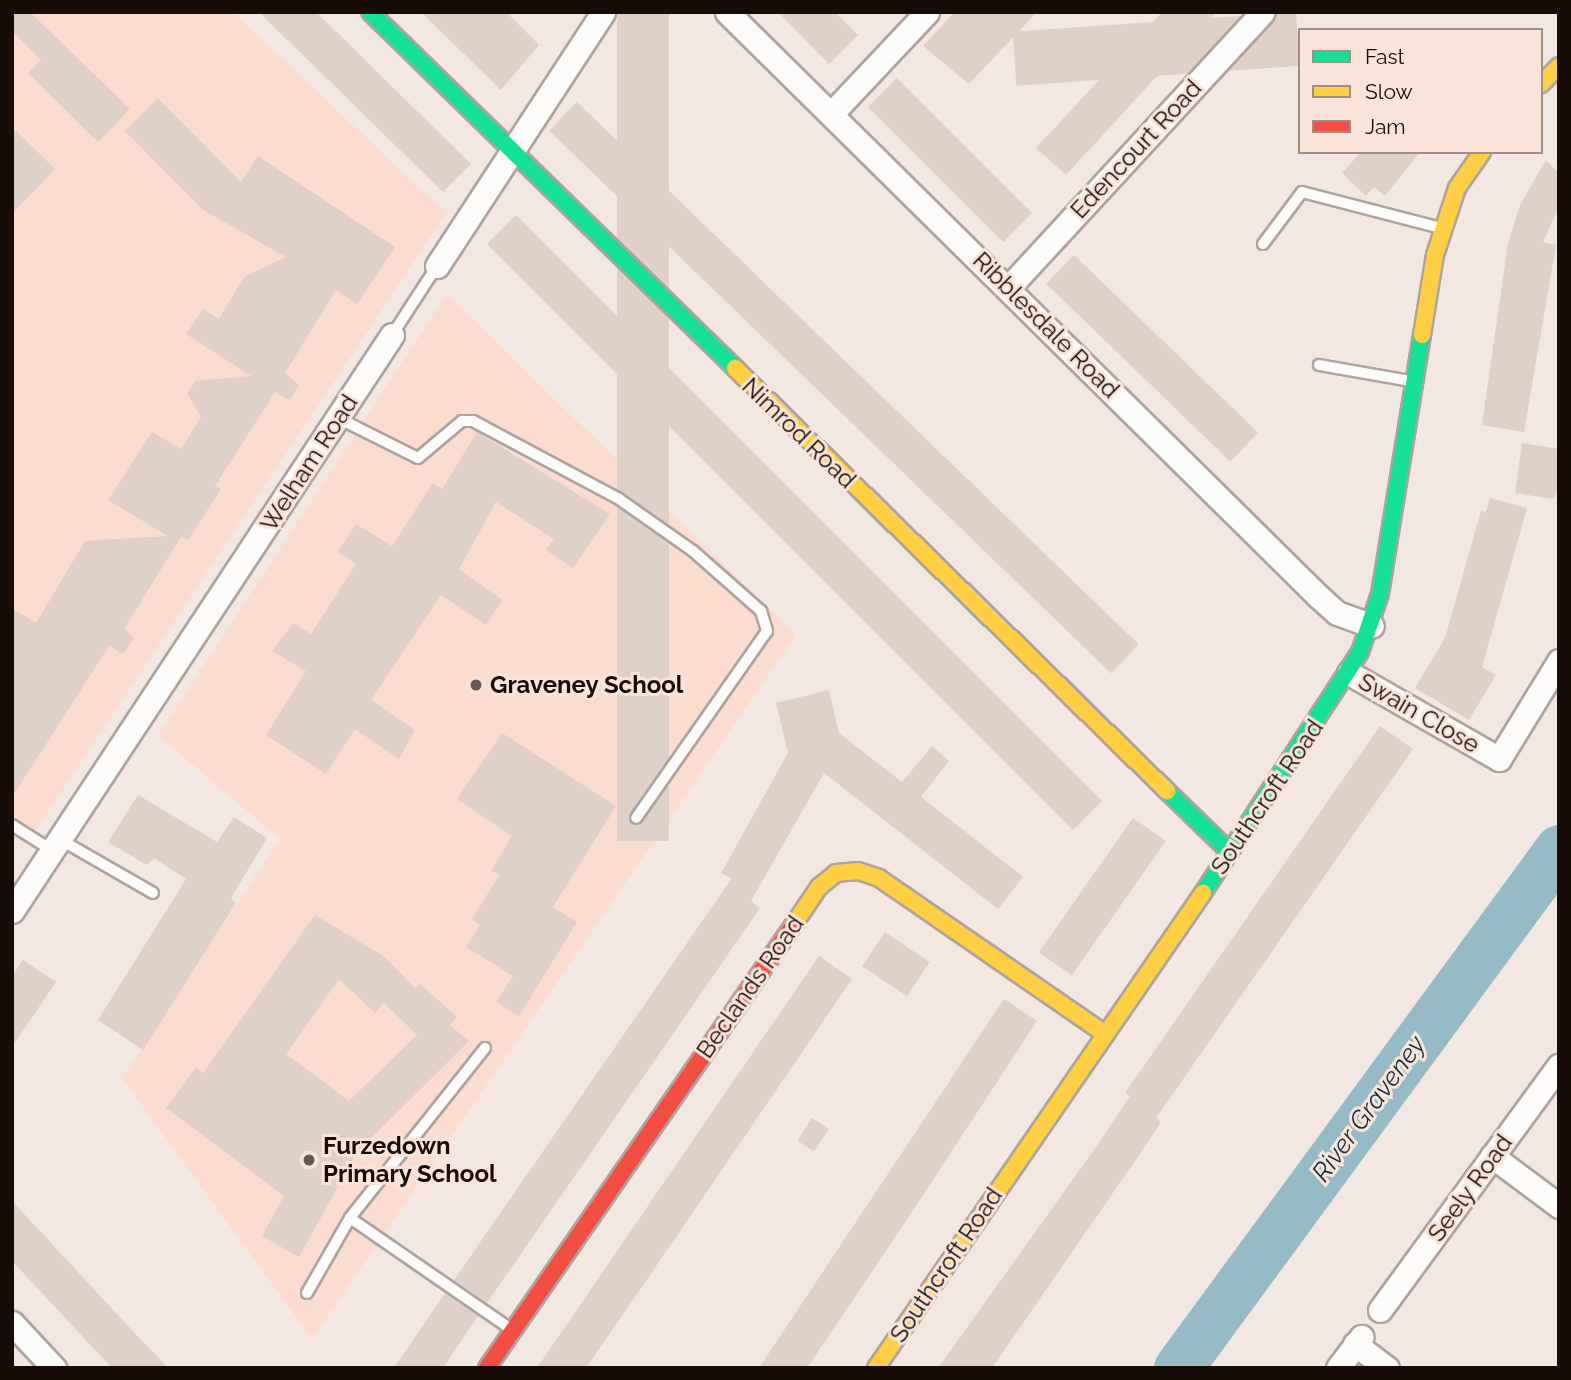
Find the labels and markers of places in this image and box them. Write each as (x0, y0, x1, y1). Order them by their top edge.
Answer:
place label: Graveney School (490, 671, 684, 699)
marker: Graveney School (468, 677, 484, 693)
place label: Furzedown Primary School (323, 1132, 497, 1188)
marker: Furzedown Primary School (301, 1152, 317, 1168)

